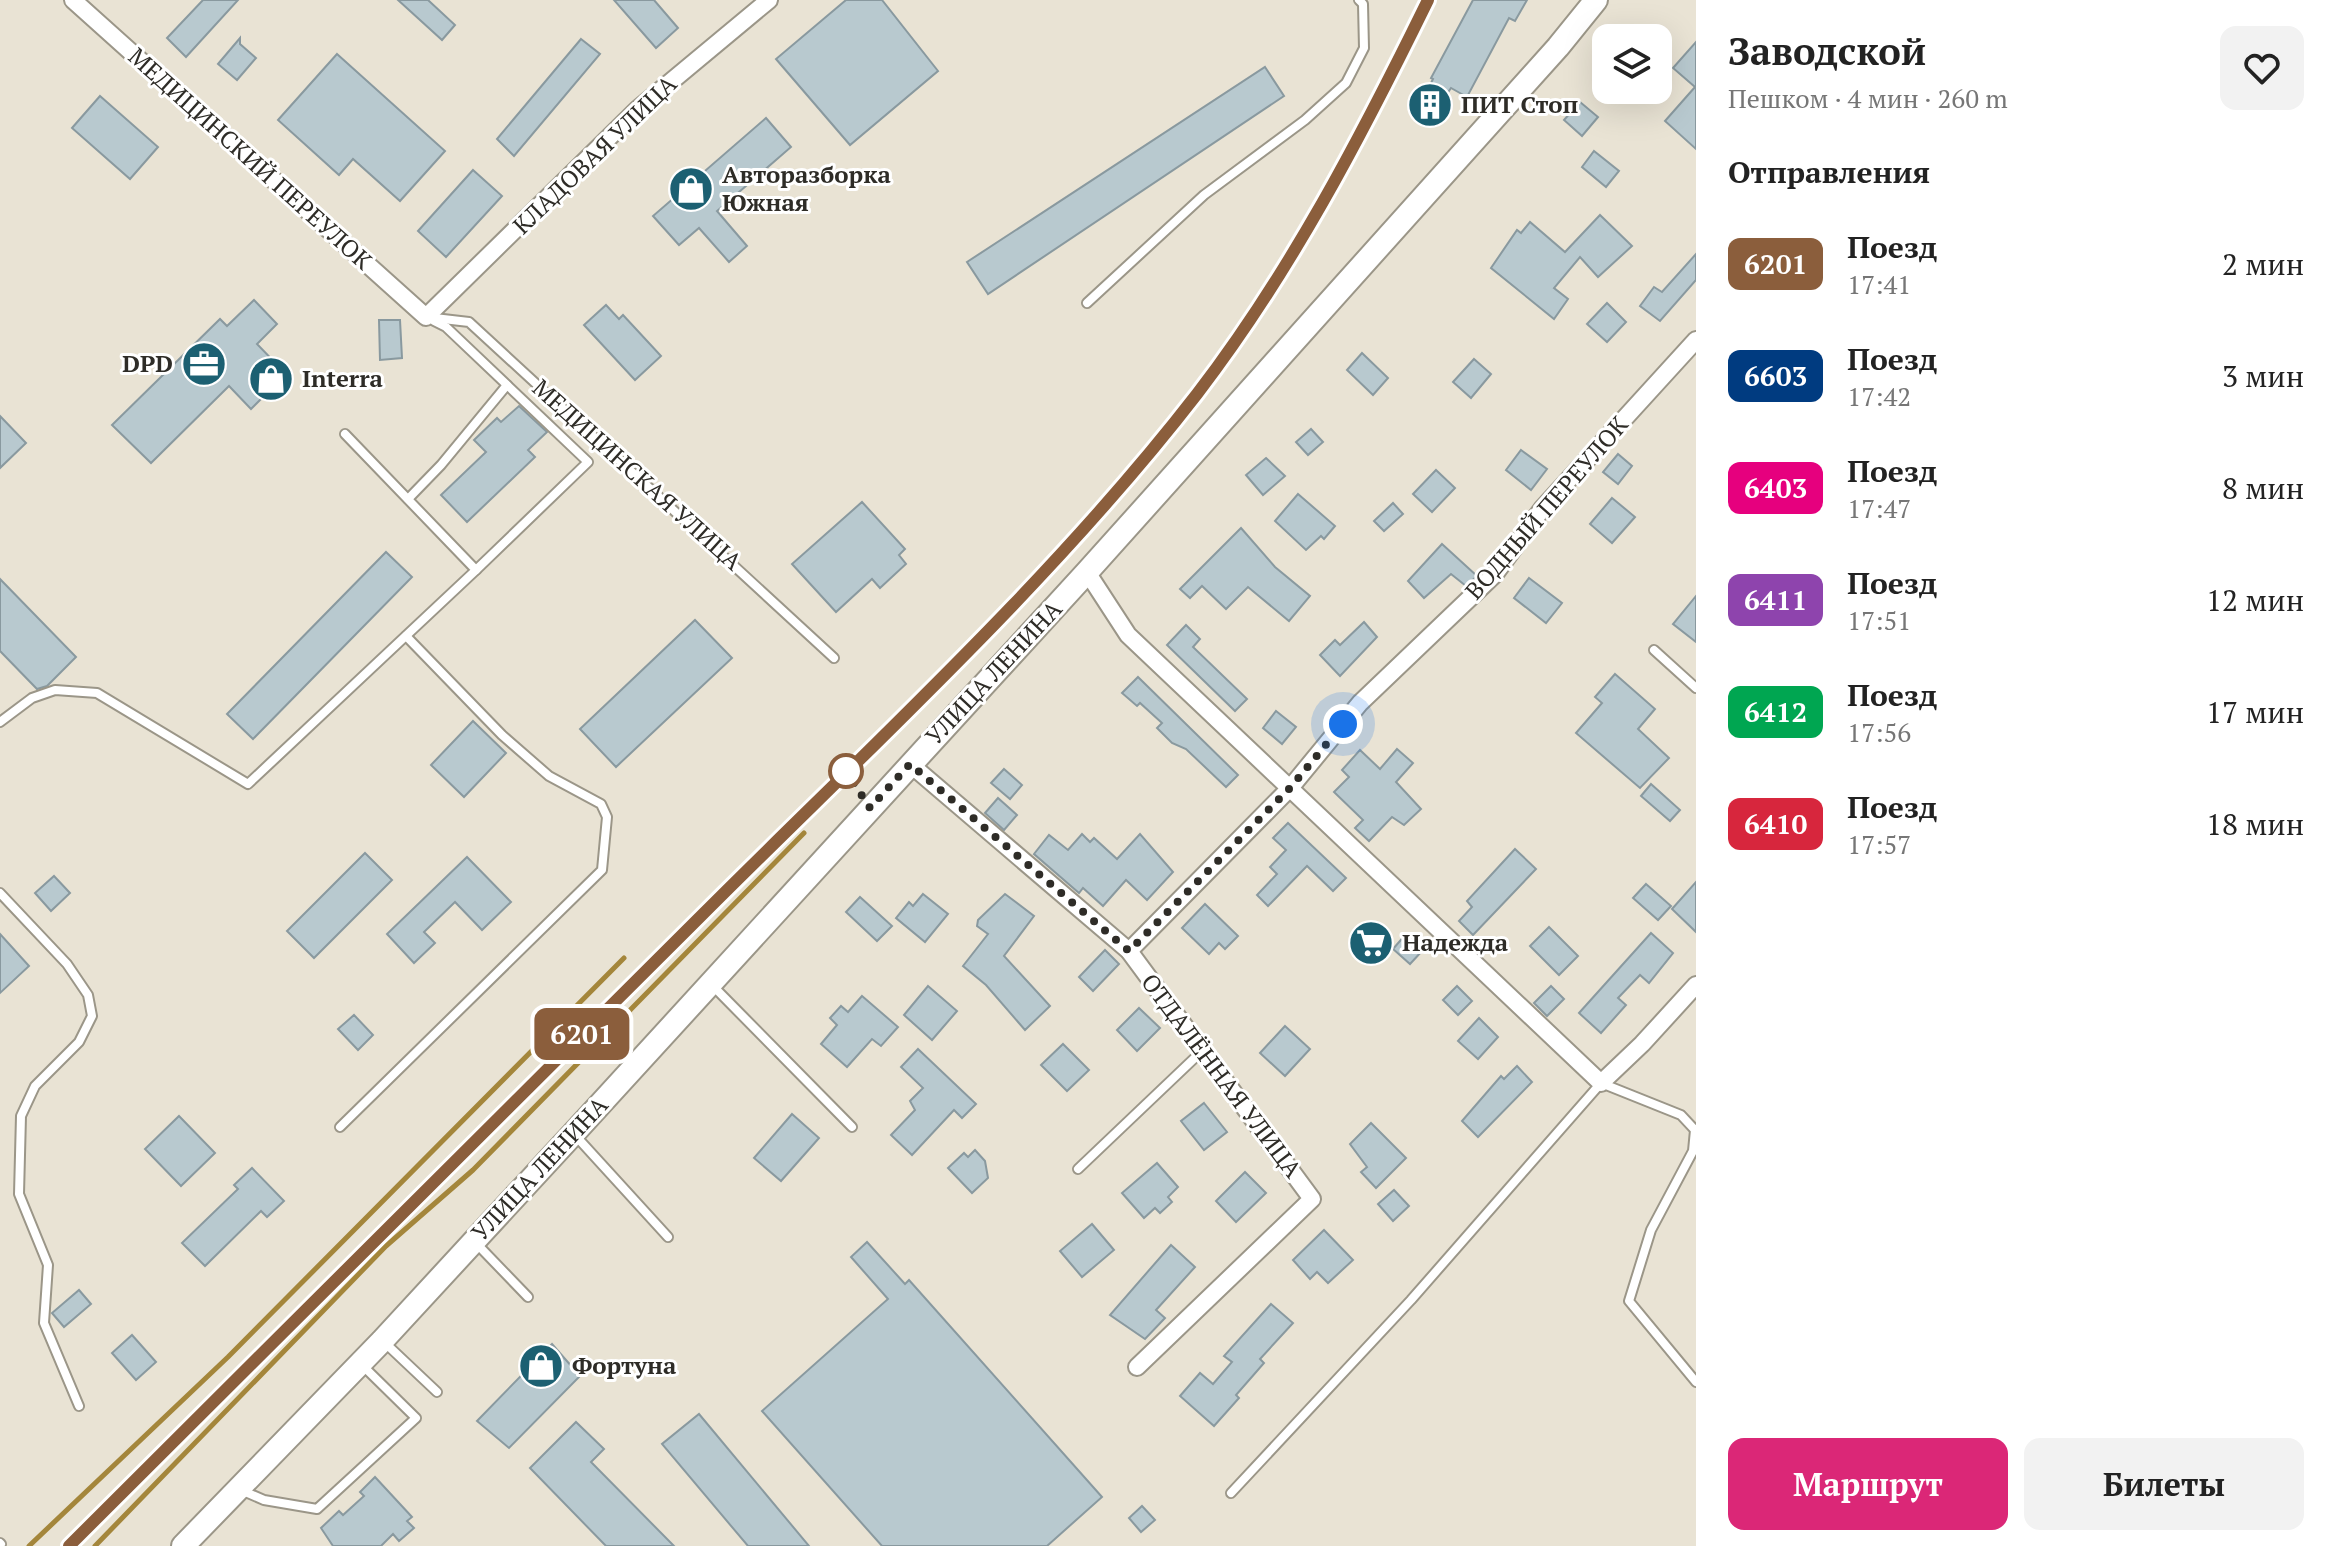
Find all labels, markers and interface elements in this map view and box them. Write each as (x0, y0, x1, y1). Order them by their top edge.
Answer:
map controls (1592, 24, 1672, 104)
button: layers (1592, 24, 1672, 104)
text: Заводской (1728, 26, 1926, 76)
button: heart (2220, 26, 2304, 110)
street label: МЕДИЦИНСКИЙ ПЕРЕУЛОК (122, 40, 380, 277)
street label: КЛАДОВАЯ УЛИЦА (506, 67, 683, 241)
building icon: ПИТ Стоп (1406, 81, 1454, 129)
text: Пешком · 4 мин · 260 m (1728, 81, 2008, 115)
place label: ПИТ Стоп (1461, 88, 1578, 120)
text: Отправления (1728, 152, 1930, 192)
place label: Авторазборка Южная (722, 158, 891, 218)
shop icon: Авторазборка Южная (667, 165, 715, 213)
text: Поезд (1847, 227, 1937, 267)
text: 2 мин (2222, 244, 2304, 284)
text: 6201 (1744, 245, 1807, 282)
text: 17:41 (1847, 267, 1911, 301)
text: Поезд (1847, 339, 1937, 379)
office icon: DPD (180, 340, 228, 388)
place label: DPD (122, 347, 173, 379)
shop icon: Interra (247, 355, 295, 403)
text: 3 мин (2222, 356, 2304, 396)
text: 6603 (1744, 357, 1807, 394)
place label: Interra (302, 362, 384, 394)
street label: МЕДИЦИНСКАЯ УЛИЦА (526, 372, 750, 577)
text: 17:42 (1847, 379, 1911, 413)
street label: ВОДНЫЙ ПЕРЕУЛОК (1458, 409, 1635, 606)
text: Поезд (1847, 451, 1937, 491)
text: 8 мин (2222, 468, 2304, 508)
text: 6403 (1744, 469, 1807, 506)
text: 17:47 (1847, 491, 1911, 525)
text: Поезд (1847, 563, 1937, 603)
text: 12 мин (2206, 580, 2304, 620)
text: 6411 (1744, 581, 1807, 618)
street label: УЛИЦА ЛЕНИНА (918, 593, 1069, 751)
text: 17:51 (1847, 603, 1911, 637)
text: Поезд (1847, 675, 1937, 715)
text: 17 мин (2206, 692, 2304, 732)
text: 6412 (1744, 693, 1807, 730)
your location (1323, 704, 1363, 744)
text: 17:56 (1847, 715, 1911, 749)
unlabelled marker (829, 754, 863, 788)
text: Поезд (1847, 787, 1937, 827)
text: 18 мин (2206, 804, 2304, 844)
text: 6410 (1744, 805, 1807, 842)
text: 17:57 (1847, 827, 1911, 861)
supermarket icon: Надежда (1347, 919, 1395, 967)
place label: Надежда (1402, 926, 1509, 958)
street label: ОТДАЛЁННАЯ УЛИЦА (1134, 967, 1310, 1185)
line badge: 6201 (526, 1008, 638, 1060)
text: 6201 (550, 1015, 614, 1052)
street label: УЛИЦА ЛЕНИНА (464, 1089, 615, 1247)
shop icon: Фортуна (517, 1342, 565, 1390)
place label: Фортуна (572, 1349, 677, 1381)
button: Маршрут (1728, 1438, 2008, 1530)
button: Билеты (2024, 1438, 2304, 1530)

